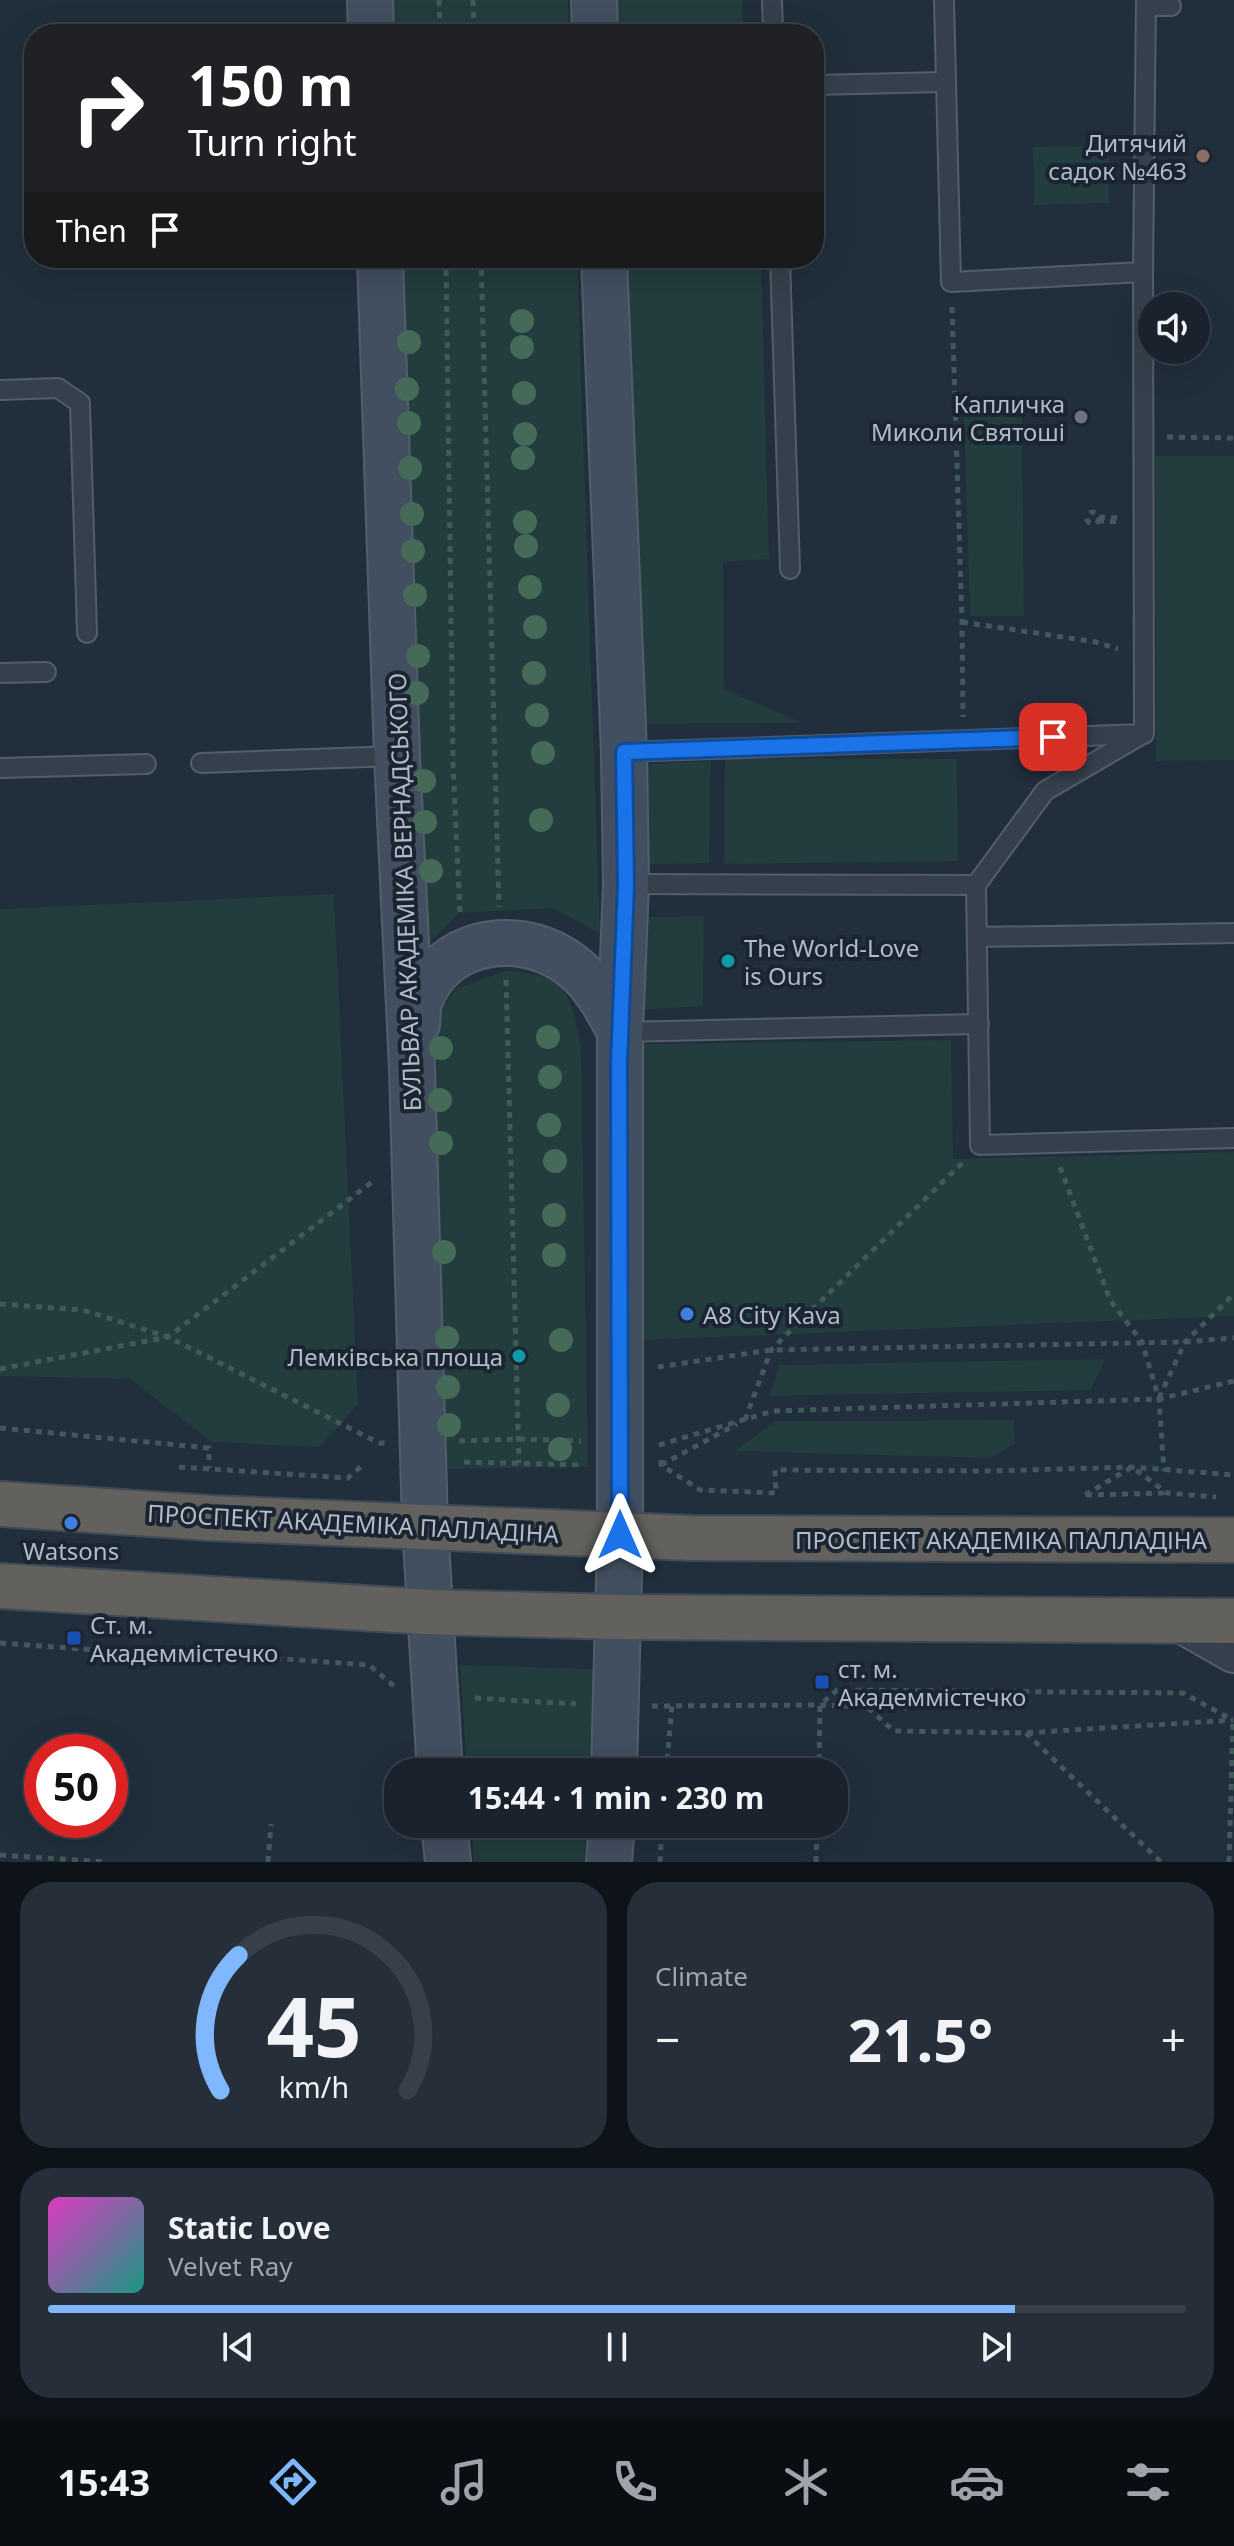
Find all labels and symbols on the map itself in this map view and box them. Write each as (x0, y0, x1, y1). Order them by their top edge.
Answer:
place label: Дитячий садок №463 (1048, 126, 1187, 187)
marker: Дитячий садок №463 (1194, 147, 1212, 165)
place label: Капличка Миколи Святоші (871, 387, 1065, 448)
marker: Капличка Миколи Святоші (1072, 408, 1090, 426)
street label: БУЛЬВАР АКАДЕМІКА ВЕРНАДСЬКОГО (380, 672, 428, 1112)
pin (1019, 703, 1087, 771)
place label: The World-Love is Ours (744, 931, 919, 992)
marker: The World-Love is Ours (719, 952, 737, 970)
place label: A8 City Kava (703, 1298, 841, 1331)
marker: A8 City Kava (678, 1305, 696, 1323)
place label: Лемківська площа (288, 1340, 503, 1373)
marker: Лемківська площа (510, 1347, 528, 1365)
position arrow (578, 1493, 662, 1577)
street label: ПРОСПЕКТ АКАДЕМІКА ПАЛЛАДІНА (146, 1496, 560, 1550)
marker: Watsons (62, 1514, 80, 1532)
street label: ПРОСПЕКТ АКАДЕМІКА ПАЛЛАДІНА (795, 1523, 1208, 1556)
place label: Watsons (23, 1534, 119, 1567)
place label: Ст. м. Академмістечко (90, 1608, 278, 1669)
marker: Ст. м. Академмістечко (65, 1629, 83, 1647)
place label: ст. м. Академмістечко (838, 1652, 1026, 1713)
marker: ст. м. Академмістечко (813, 1673, 831, 1691)
speed limit sign: 50 (24, 1734, 128, 1838)

